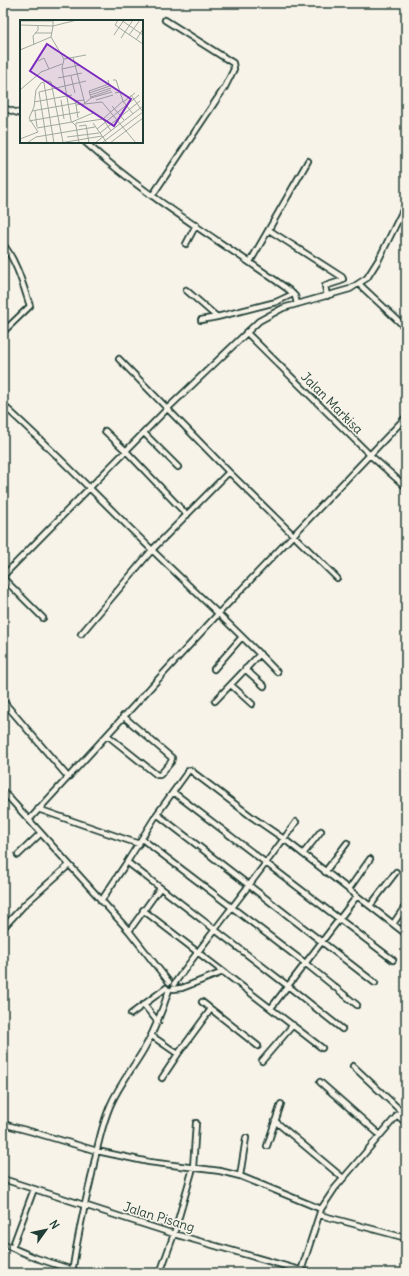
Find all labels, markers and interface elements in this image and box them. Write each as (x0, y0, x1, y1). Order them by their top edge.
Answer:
inset map (20, 20, 143, 143)
street label: Jalan Markisa (297, 368, 367, 438)
street label: Jalan Pisang (121, 1198, 197, 1236)
north arrow (26, 1210, 66, 1250)
text: N (46, 1218, 62, 1232)

